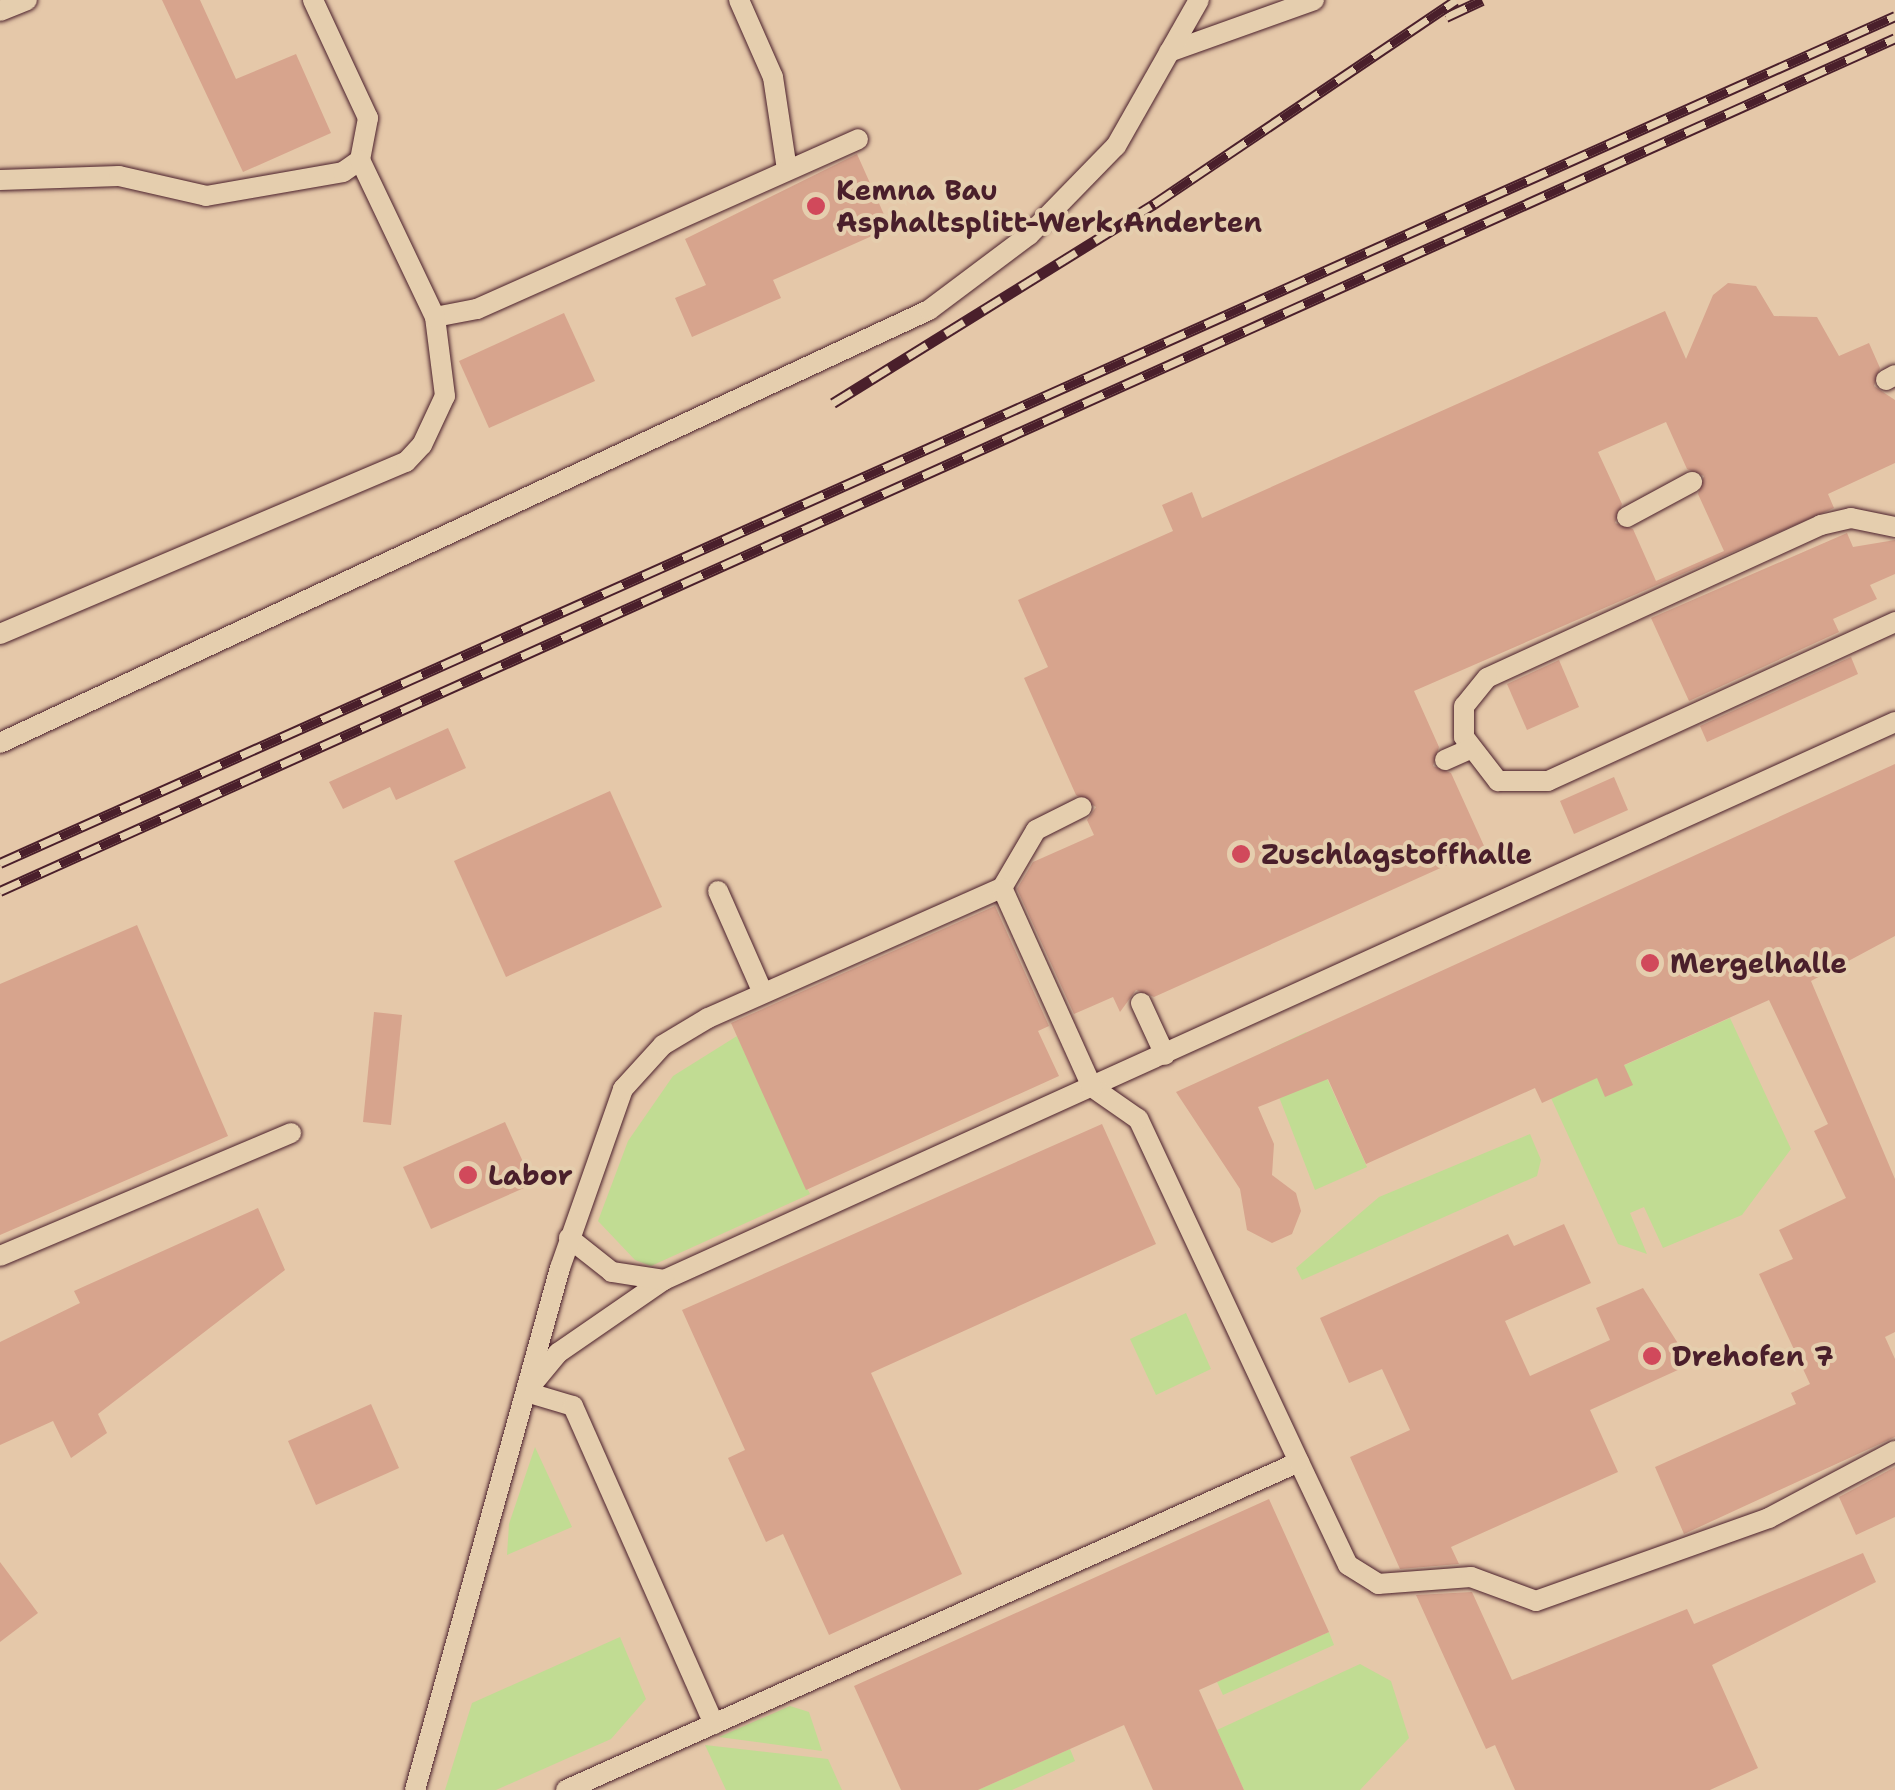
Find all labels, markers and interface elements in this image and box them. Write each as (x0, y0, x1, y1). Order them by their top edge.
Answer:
place label: Kemna Bau Asphaltsplitt-Werk Anderten (836, 173, 1262, 239)
marker: Kemna Bau Asphaltsplitt-Werk Anderten (805, 195, 827, 217)
place label: Zuschlagstoffhalle (1261, 837, 1532, 871)
marker: Zuschlagstoffhalle (1230, 843, 1252, 865)
place label: Mergelhalle (1670, 946, 1847, 980)
marker: Mergelhalle (1639, 952, 1661, 974)
place label: Labor (488, 1158, 573, 1192)
marker: Labor (457, 1164, 479, 1186)
place label: Drehofen 7 (1672, 1339, 1834, 1373)
marker: Drehofen 7 (1641, 1345, 1663, 1367)

